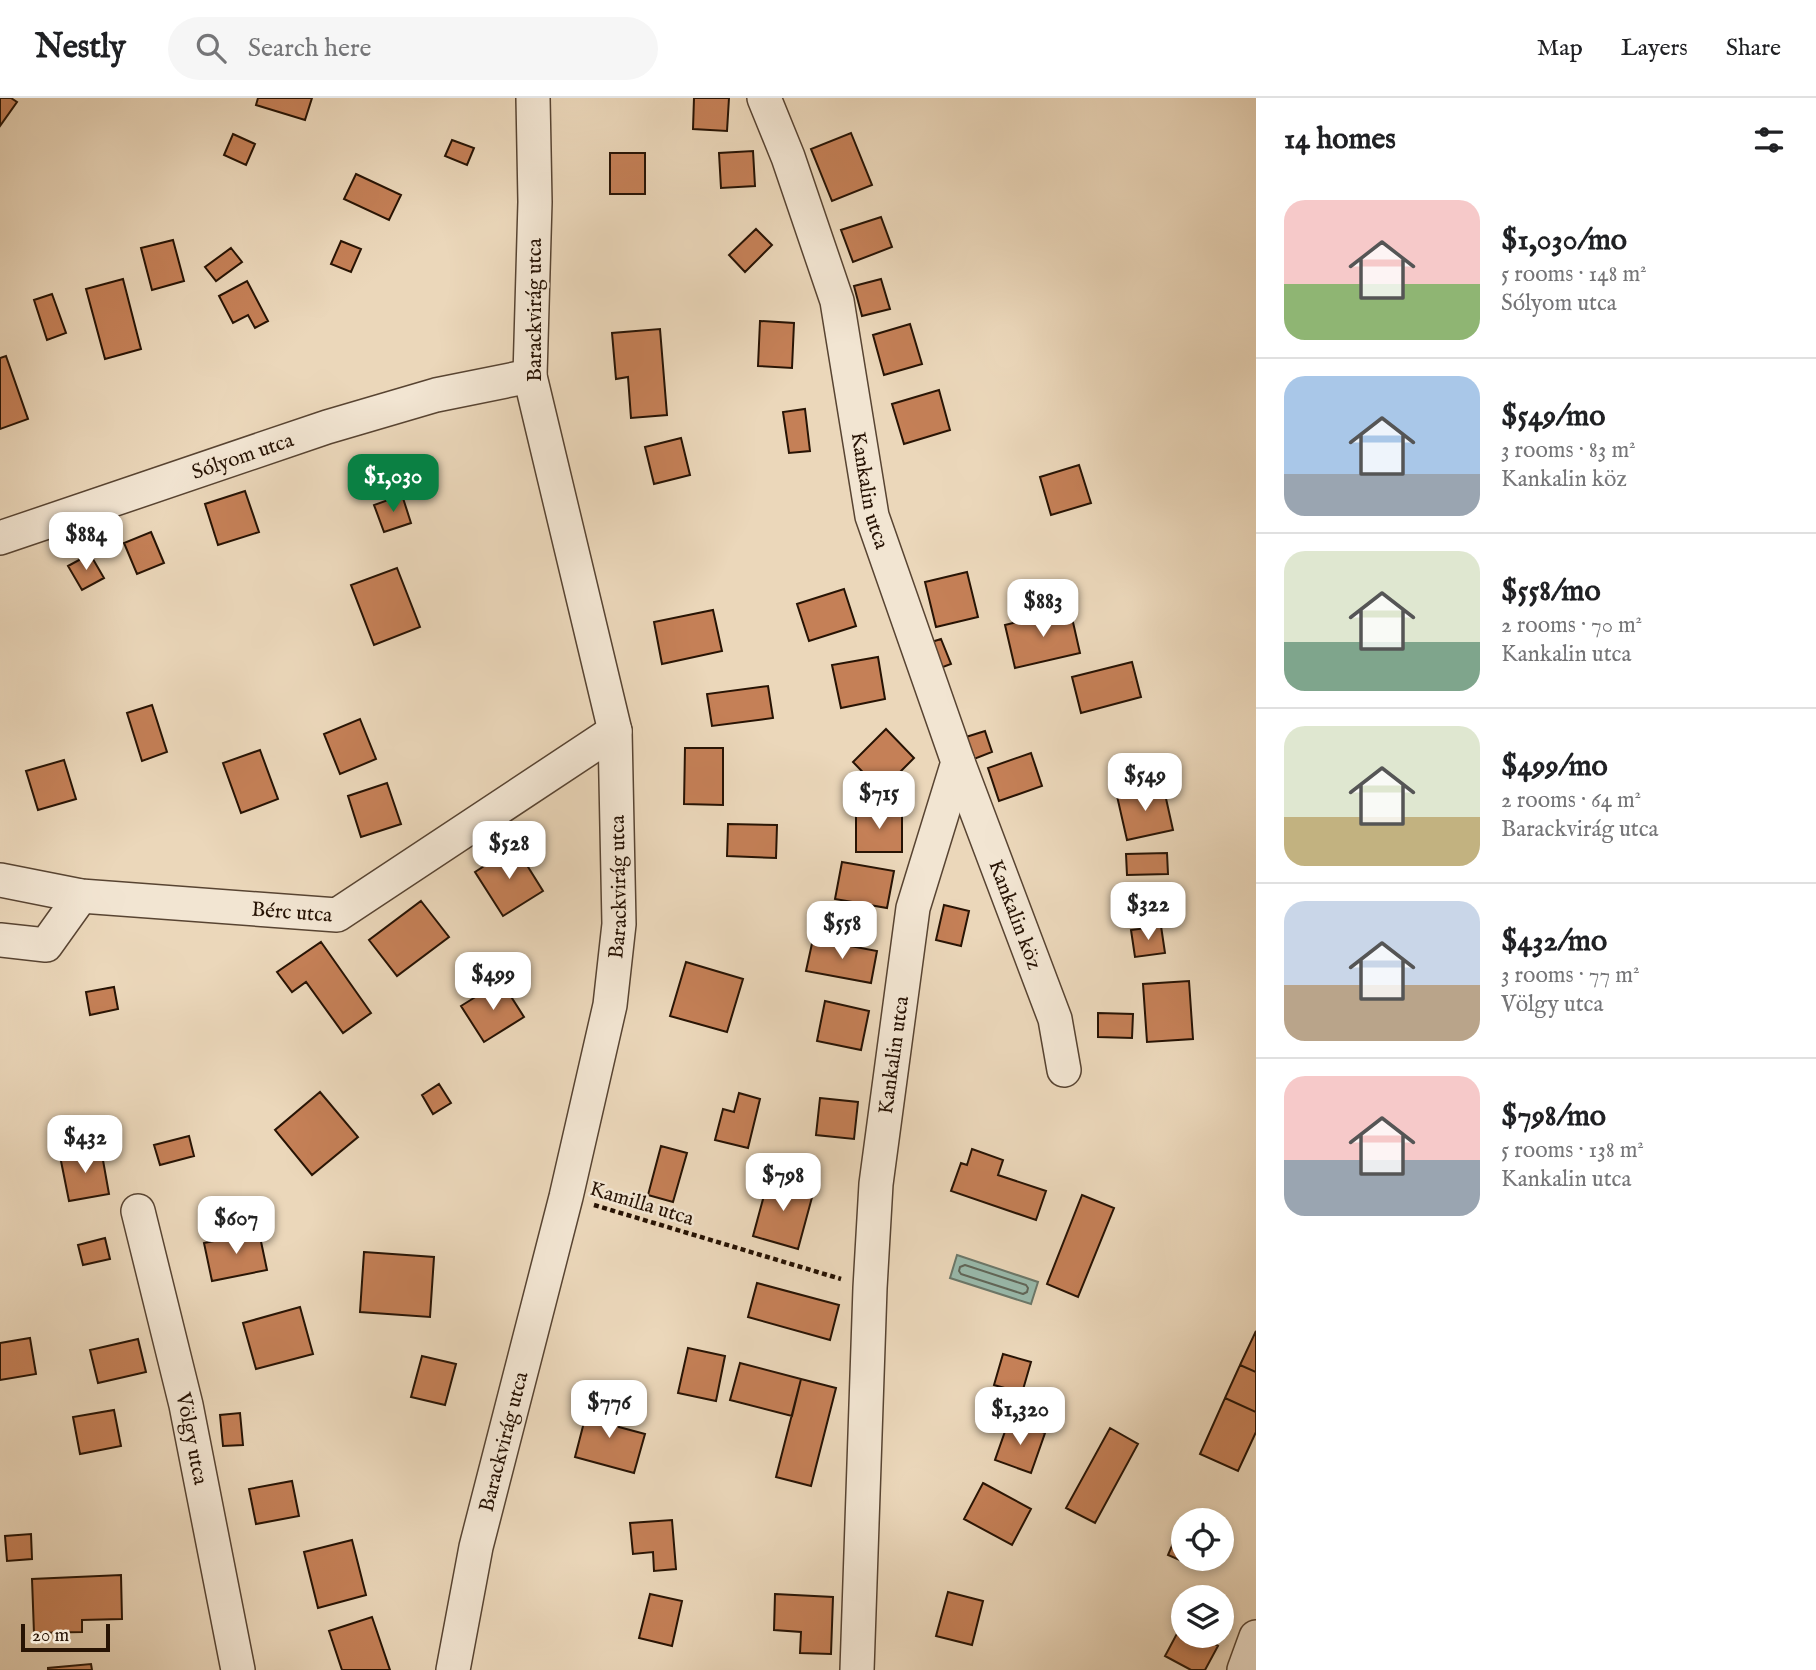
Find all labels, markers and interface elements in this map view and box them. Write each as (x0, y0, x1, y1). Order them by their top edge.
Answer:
search box (168, 17, 658, 80)
text: Nestly (35, 27, 126, 69)
icon: search (192, 29, 230, 67)
text: Search here (248, 32, 372, 65)
text: Map (1537, 33, 1583, 64)
text: Layers (1621, 33, 1688, 64)
text: Share (1726, 33, 1781, 64)
text: 14 homes (1284, 121, 1396, 159)
icon: filters (1750, 121, 1788, 159)
text: $1,030/mo (1501, 222, 1627, 260)
icon: home (1340, 228, 1424, 312)
street label: Barackvirág utca (522, 237, 549, 382)
text: 5 rooms · 148 m² (1501, 260, 1647, 289)
text: Sólyom utca (1501, 289, 1617, 318)
text: $549/mo (1501, 398, 1605, 436)
icon: home (1340, 404, 1424, 488)
street label: Sólyom utca (188, 427, 298, 487)
street label: Kankalin utca (844, 430, 895, 554)
text: 3 rooms · 83 m² (1501, 436, 1636, 465)
pin: $1,030 (336, 454, 450, 514)
text: $1,030 (364, 462, 422, 491)
text: Kankalin köz (1501, 465, 1627, 494)
pin: $884 (45, 512, 127, 572)
text: $884 (65, 520, 107, 549)
text: $558/mo (1501, 573, 1601, 611)
icon: home (1340, 579, 1424, 663)
pin: $883 (1002, 580, 1084, 639)
text: $883 (1023, 587, 1063, 616)
text: 2 rooms · 70 m² (1501, 611, 1642, 640)
text: Kankalin utca (1501, 640, 1631, 669)
text: $499/mo (1501, 748, 1608, 786)
pin: $549 (1104, 754, 1186, 813)
icon: home (1340, 754, 1424, 838)
text: $549 (1124, 761, 1166, 790)
pin: $715 (838, 772, 920, 831)
text: $715 (859, 779, 899, 808)
text: 2 rooms · 64 m² (1501, 786, 1641, 815)
street label: Barackvirág utca (603, 814, 634, 960)
text: Barackvirág utca (1501, 815, 1659, 844)
pin: $528 (468, 822, 550, 881)
text: $528 (489, 829, 529, 858)
street label: Kankalin köz (981, 856, 1047, 974)
pin: $322 (1107, 882, 1189, 942)
text: $322 (1127, 890, 1169, 919)
street label: Bérc utca (250, 897, 334, 930)
pin: $558 (801, 902, 883, 961)
text: $558 (823, 909, 861, 938)
text: $432/mo (1501, 923, 1607, 961)
icon: home (1340, 929, 1424, 1013)
pin: $499 (452, 953, 534, 1012)
text: $499 (471, 960, 515, 989)
text: 3 rooms · 77 m² (1501, 961, 1640, 990)
text: Völgy utca (1501, 990, 1603, 1019)
street label: Kankalin utca (873, 993, 916, 1116)
text: $798/mo (1501, 1098, 1606, 1136)
icon: home (1340, 1104, 1424, 1188)
pin: $432 (44, 1116, 126, 1175)
text: $432 (63, 1123, 107, 1152)
text: 5 rooms · 138 m² (1501, 1136, 1644, 1165)
pin: $798 (742, 1154, 824, 1213)
text: $798 (762, 1161, 804, 1190)
text: Kankalin utca (1501, 1165, 1631, 1194)
street label: Kamilla utca (586, 1176, 698, 1233)
pin: $607 (195, 1196, 277, 1256)
text: $607 (214, 1204, 258, 1233)
street label: Barackvirág utca (474, 1368, 536, 1515)
pin: $776 (568, 1380, 650, 1440)
text: $776 (587, 1388, 631, 1417)
pin: $1,320 (963, 1388, 1077, 1447)
street label: Völgy utca (168, 1389, 214, 1488)
text: $1,320 (991, 1395, 1049, 1424)
map controls (1171, 1508, 1234, 1648)
button: locate (1171, 1508, 1234, 1571)
button: layers (1171, 1585, 1234, 1648)
scale bar (21, 1621, 110, 1653)
text: 20 m (32, 1624, 69, 1648)

